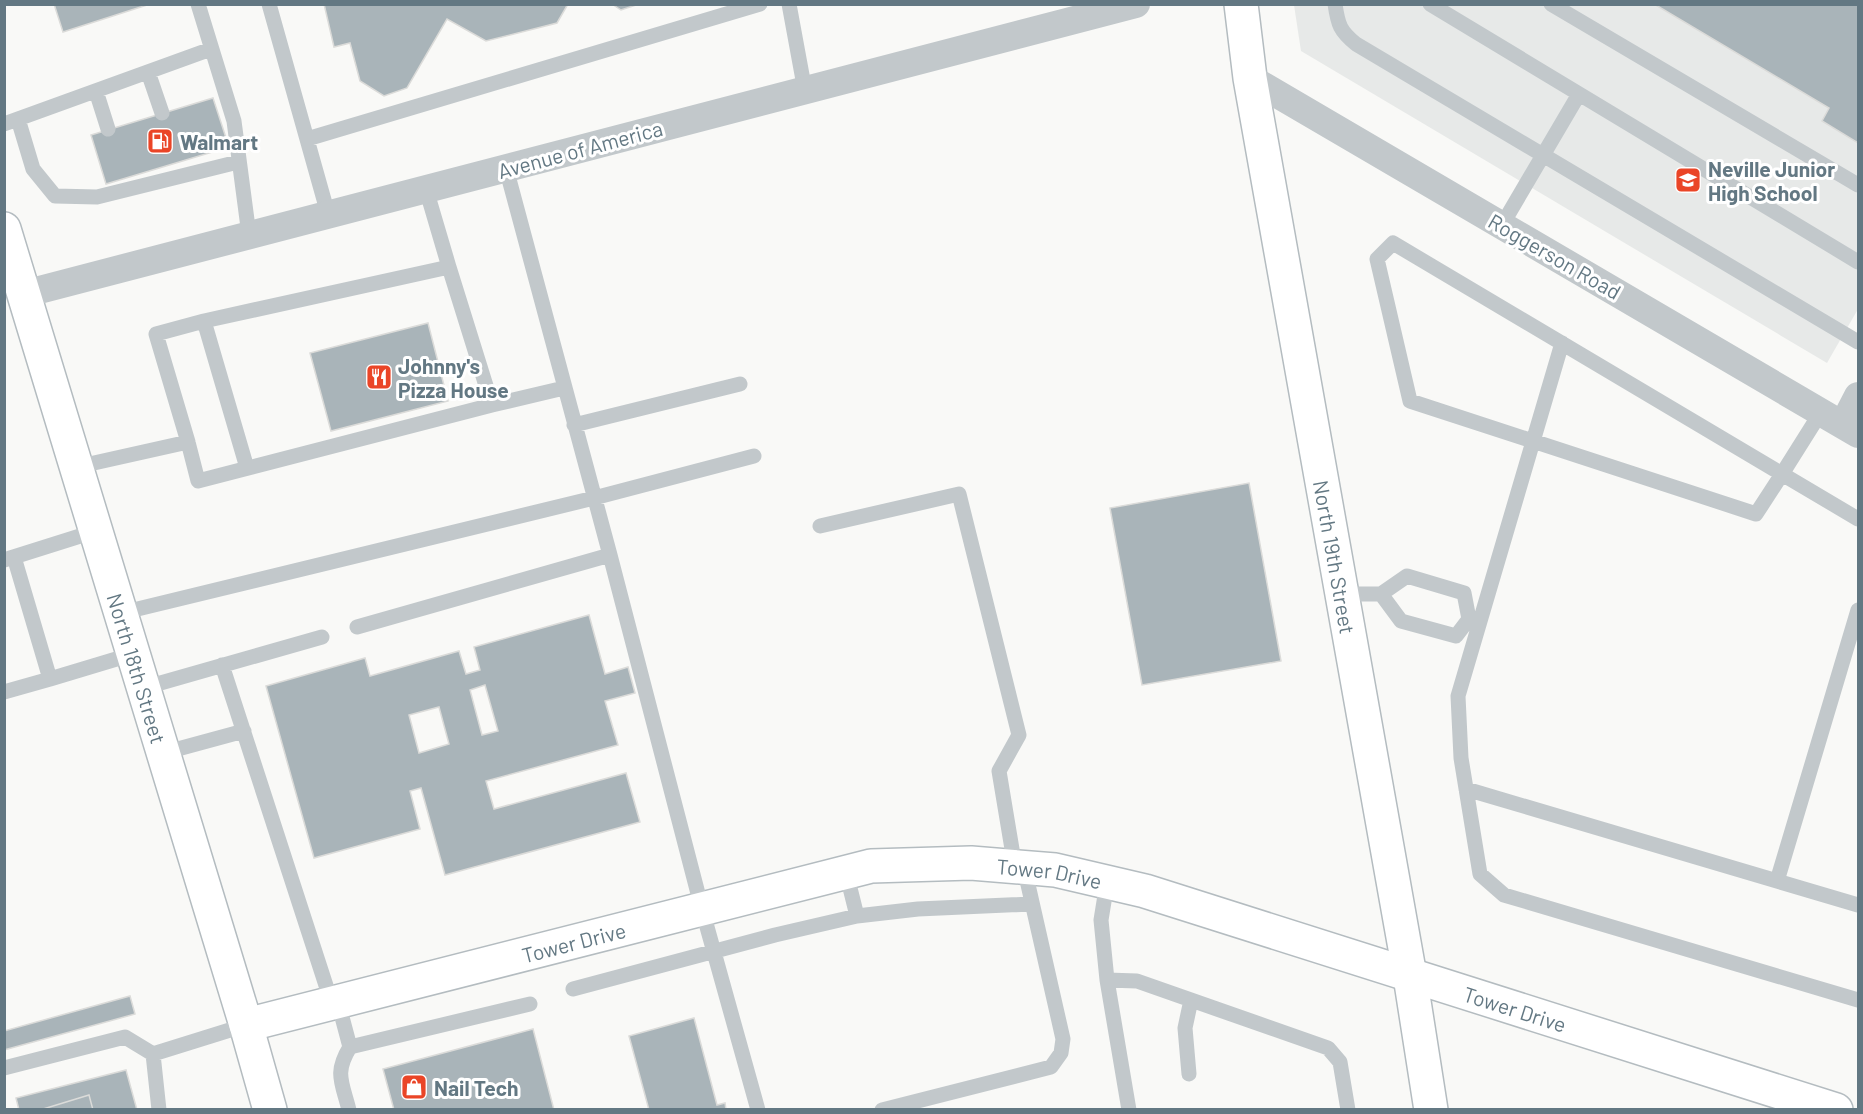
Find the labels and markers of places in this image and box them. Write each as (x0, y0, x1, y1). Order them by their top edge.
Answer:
fuel station icon: Walmart (145, 126, 175, 156)
place label: Walmart (180, 129, 258, 154)
place label: Neville Junior High School (1708, 156, 1835, 205)
school or university icon: Neville Junior High School (1673, 165, 1703, 195)
place label: Johnny's Pizza House (398, 353, 509, 402)
restaurant icon: Johnny's Pizza House (364, 362, 394, 392)
shop icon: Nail Tech (399, 1072, 429, 1102)
place label: Nail Tech (434, 1075, 518, 1100)

